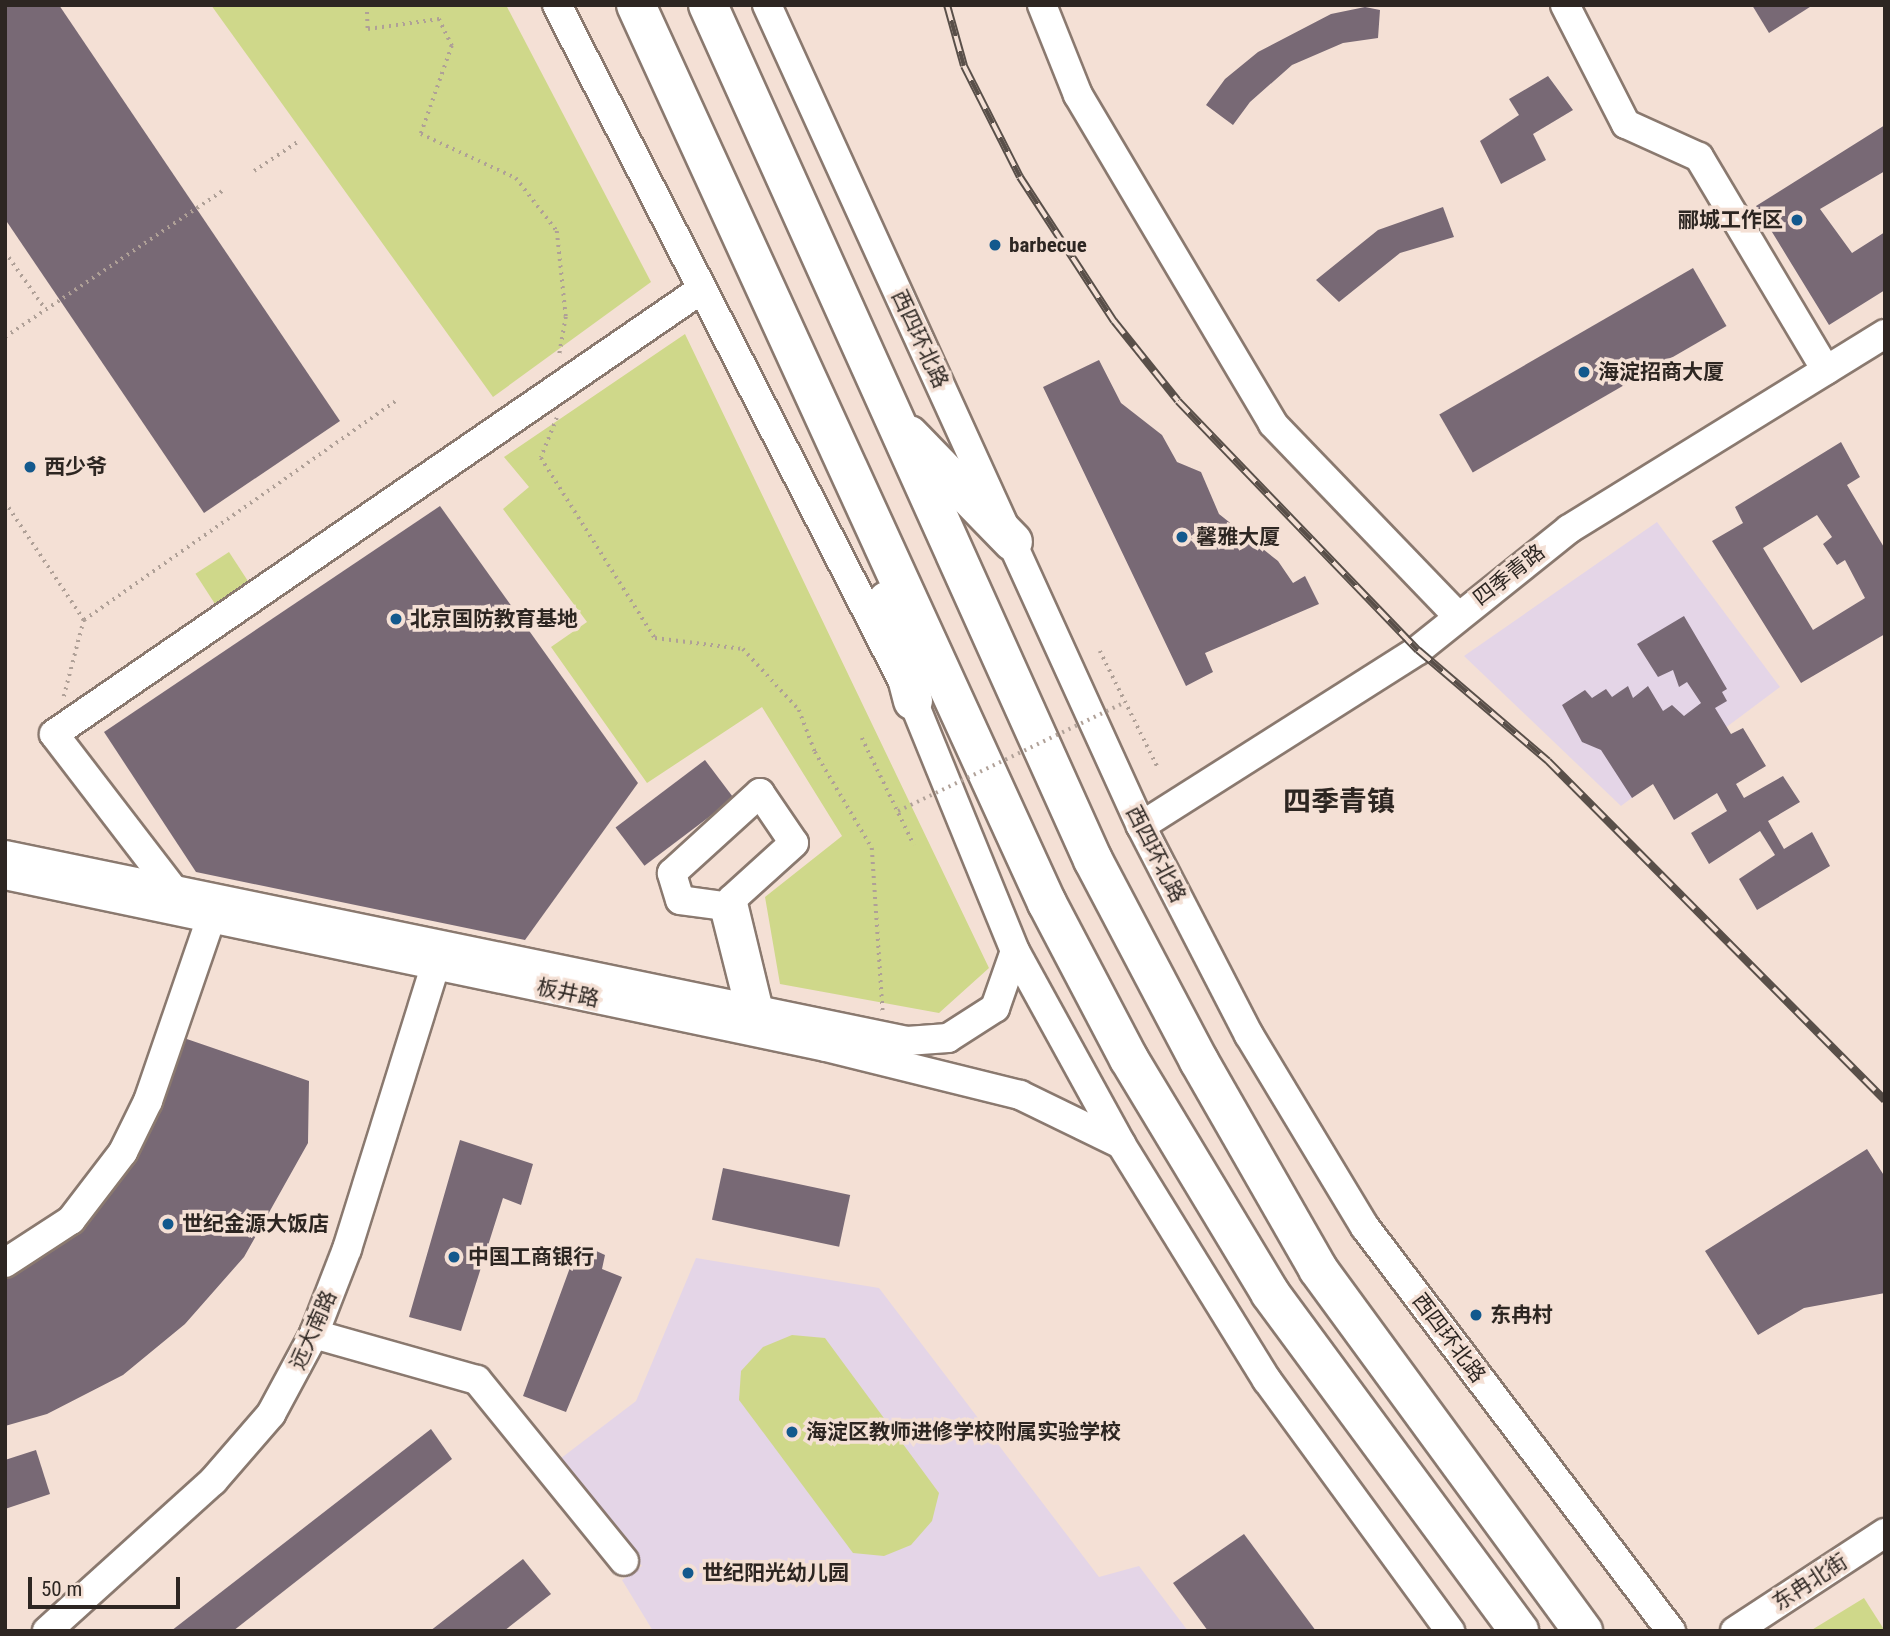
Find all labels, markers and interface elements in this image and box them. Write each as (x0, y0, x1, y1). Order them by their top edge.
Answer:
place label: 郦城工作区 (1678, 207, 1783, 233)
marker: 郦城工作区 (1789, 212, 1805, 228)
place label: barbecue (1009, 232, 1087, 258)
marker: barbecue (987, 237, 1003, 253)
street label: 西四环北路 (886, 286, 954, 392)
place label: 海淀招商大厦 (1598, 359, 1724, 385)
marker: 海淀招商大厦 (1576, 364, 1592, 380)
place label: 西少爷 (44, 454, 107, 480)
marker: 西少爷 (22, 459, 38, 475)
place label: 馨雅大厦 (1196, 524, 1280, 550)
marker: 馨雅大厦 (1174, 529, 1190, 545)
street label: 四季青路 (1468, 539, 1550, 611)
place label: 北京国防教育基地 (410, 606, 578, 632)
marker: 北京国防教育基地 (388, 611, 404, 627)
district label: 四季青镇 (1283, 785, 1395, 819)
street label: 西四环北路 (1121, 802, 1191, 906)
street label: 板井路 (535, 974, 601, 1012)
place label: 世纪金源大饭店 (182, 1211, 329, 1237)
marker: 世纪金源大饭店 (160, 1216, 176, 1232)
place label: 中国工商银行 (468, 1244, 594, 1270)
marker: 中国工商银行 (446, 1249, 462, 1265)
street label: 远大南路 (284, 1287, 342, 1373)
street label: 西四环北路 (1407, 1288, 1491, 1388)
place label: 东冉村 (1490, 1302, 1553, 1328)
marker: 东冉村 (1468, 1307, 1484, 1323)
place label: 海淀区教师进修学校附属实验学校 (806, 1419, 1121, 1445)
marker: 海淀区教师进修学校附属实验学校 (784, 1424, 800, 1440)
street label: 东冉北街 (1768, 1549, 1852, 1615)
place label: 世纪阳光幼儿园 (702, 1560, 849, 1586)
scale bar (32, 1562, 184, 1606)
marker: 世纪阳光幼儿园 (680, 1565, 696, 1581)
text: 50 m (41, 1577, 82, 1601)

